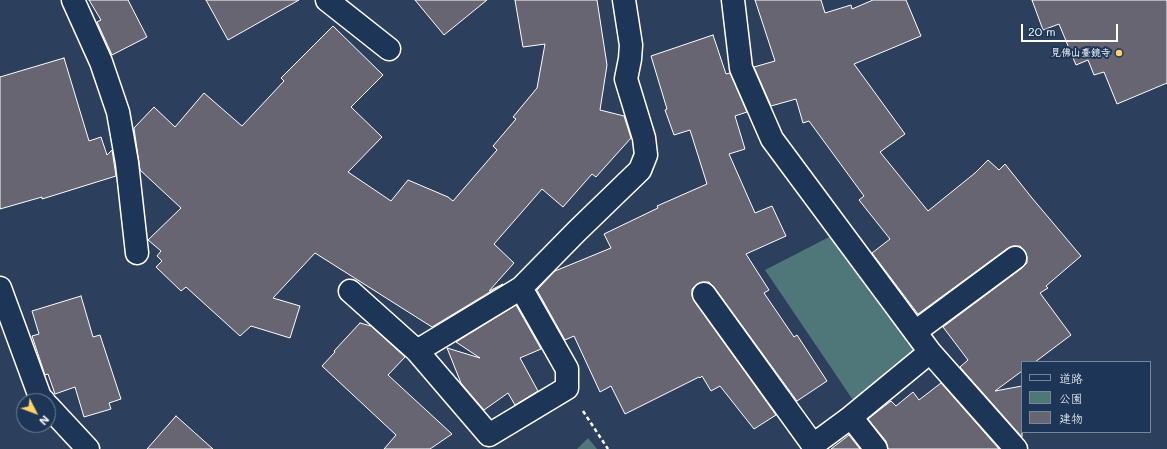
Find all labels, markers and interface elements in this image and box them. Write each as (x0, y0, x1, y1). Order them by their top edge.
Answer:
scale bar (1023, 16, 1120, 42)
text: 20 m (1028, 23, 1056, 39)
place label: 見佛山臺鏡寺 (1051, 47, 1111, 59)
marker: 見佛山臺鏡寺 (1114, 48, 1124, 58)
legend (1021, 361, 1151, 433)
text: 道路 (1059, 370, 1083, 386)
text: 公園 (1059, 390, 1083, 406)
north arrow (16, 393, 56, 433)
text: 建物 (1059, 410, 1083, 426)
text: N (36, 413, 53, 429)

